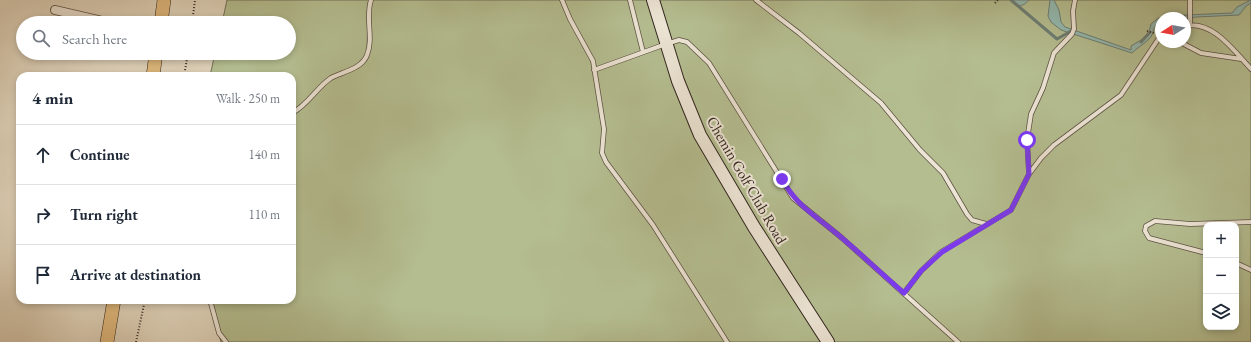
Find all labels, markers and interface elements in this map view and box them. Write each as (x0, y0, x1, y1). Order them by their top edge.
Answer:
north arrow (1155, 12, 1191, 48)
search box (16, 16, 296, 60)
icon: search (30, 27, 52, 49)
text: Search here (62, 29, 127, 48)
text: 4 min (32, 87, 73, 109)
text: Walk · 250 m (216, 90, 280, 107)
street label: Chemin Golf Club Road (703, 113, 791, 248)
route start (1018, 131, 1036, 149)
icon: ahead (32, 144, 54, 166)
text: Continue (70, 145, 130, 164)
text: 140 m (249, 146, 280, 163)
route end (773, 170, 791, 188)
icon: right (32, 204, 54, 226)
text: Turn right (70, 205, 138, 224)
text: 110 m (249, 206, 280, 223)
map controls (1203, 222, 1239, 330)
button: + (1203, 222, 1239, 258)
button: − (1203, 258, 1239, 294)
icon: arrive (32, 264, 54, 286)
text: Arrive at destination (70, 265, 201, 284)
button: layers (1203, 294, 1239, 330)

